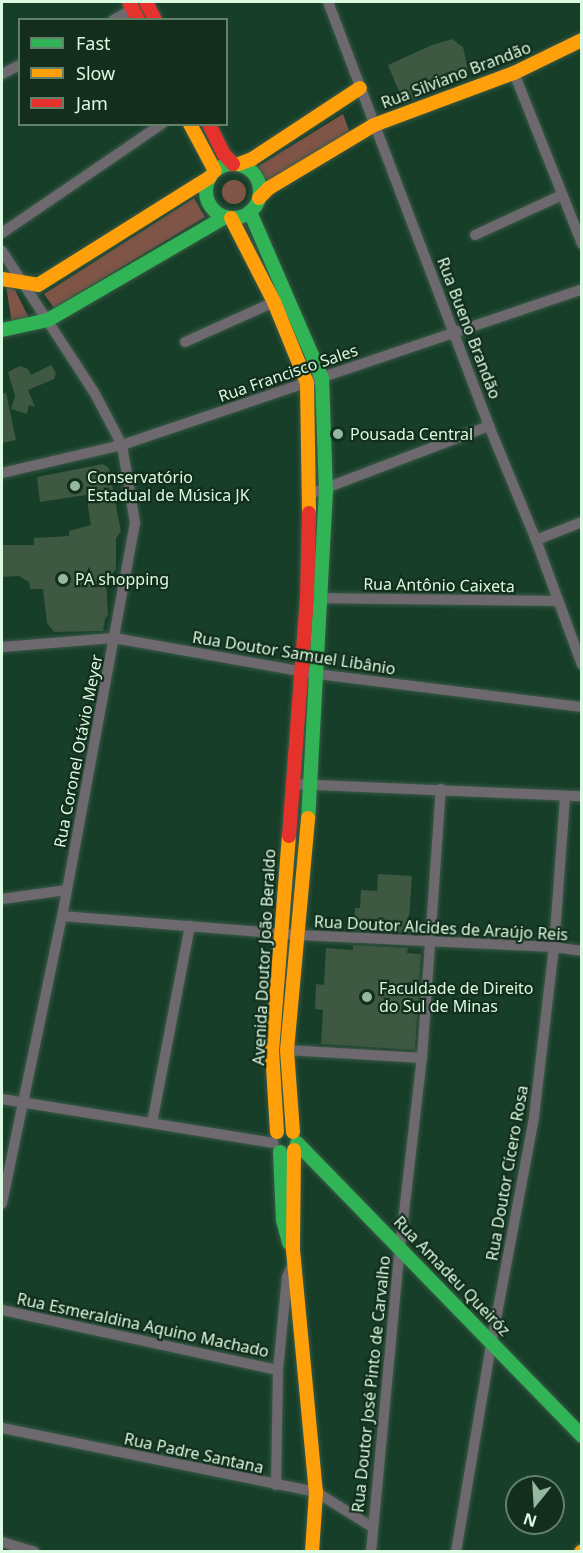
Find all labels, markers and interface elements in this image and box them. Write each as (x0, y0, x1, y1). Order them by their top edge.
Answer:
legend (18, 18, 228, 126)
text: Fast (76, 31, 111, 55)
street label: Rua Silviano Brandão (378, 38, 534, 112)
text: Slow (76, 61, 115, 85)
text: Jam (76, 91, 108, 115)
street label: Rua Bueno Brandão (433, 255, 505, 401)
street label: Rua Francisco Sales (216, 340, 360, 406)
place label: Pousada Central (350, 424, 473, 444)
marker: Pousada Central (331, 427, 345, 441)
place label: Conservatório Estadual de Música JK (87, 467, 250, 505)
marker: Conservatório Estadual de Música JK (68, 479, 82, 493)
place label: PA shopping (75, 569, 169, 589)
marker: PA shopping (56, 572, 70, 586)
street label: Rua Antônio Caixeta (363, 574, 515, 596)
street label: Rua Doutor Samuel Libânio (191, 627, 397, 679)
street label: Rua Coronel Otávio Meyer (50, 653, 106, 849)
street label: Avenida Doutor João Beraldo (249, 848, 279, 1066)
street label: Rua Doutor Alcides de Araújo Reis (313, 912, 569, 944)
place label: Faculdade de Direito do Sul de Minas (379, 978, 534, 1016)
marker: Faculdade de Direito do Sul de Minas (360, 990, 374, 1004)
street label: Rua Doutor Cícero Rosa (482, 1084, 532, 1262)
street label: Rua Amadeu Queiróz (390, 1212, 514, 1340)
street label: Rua Doutor José Pinto de Carvalho (348, 1255, 394, 1513)
street label: Rua Esmeraldina Aquino Machado (15, 1289, 271, 1361)
street label: Rua Padre Santana (122, 1429, 266, 1477)
north arrow (505, 1475, 565, 1535)
text: N (520, 1508, 540, 1533)

